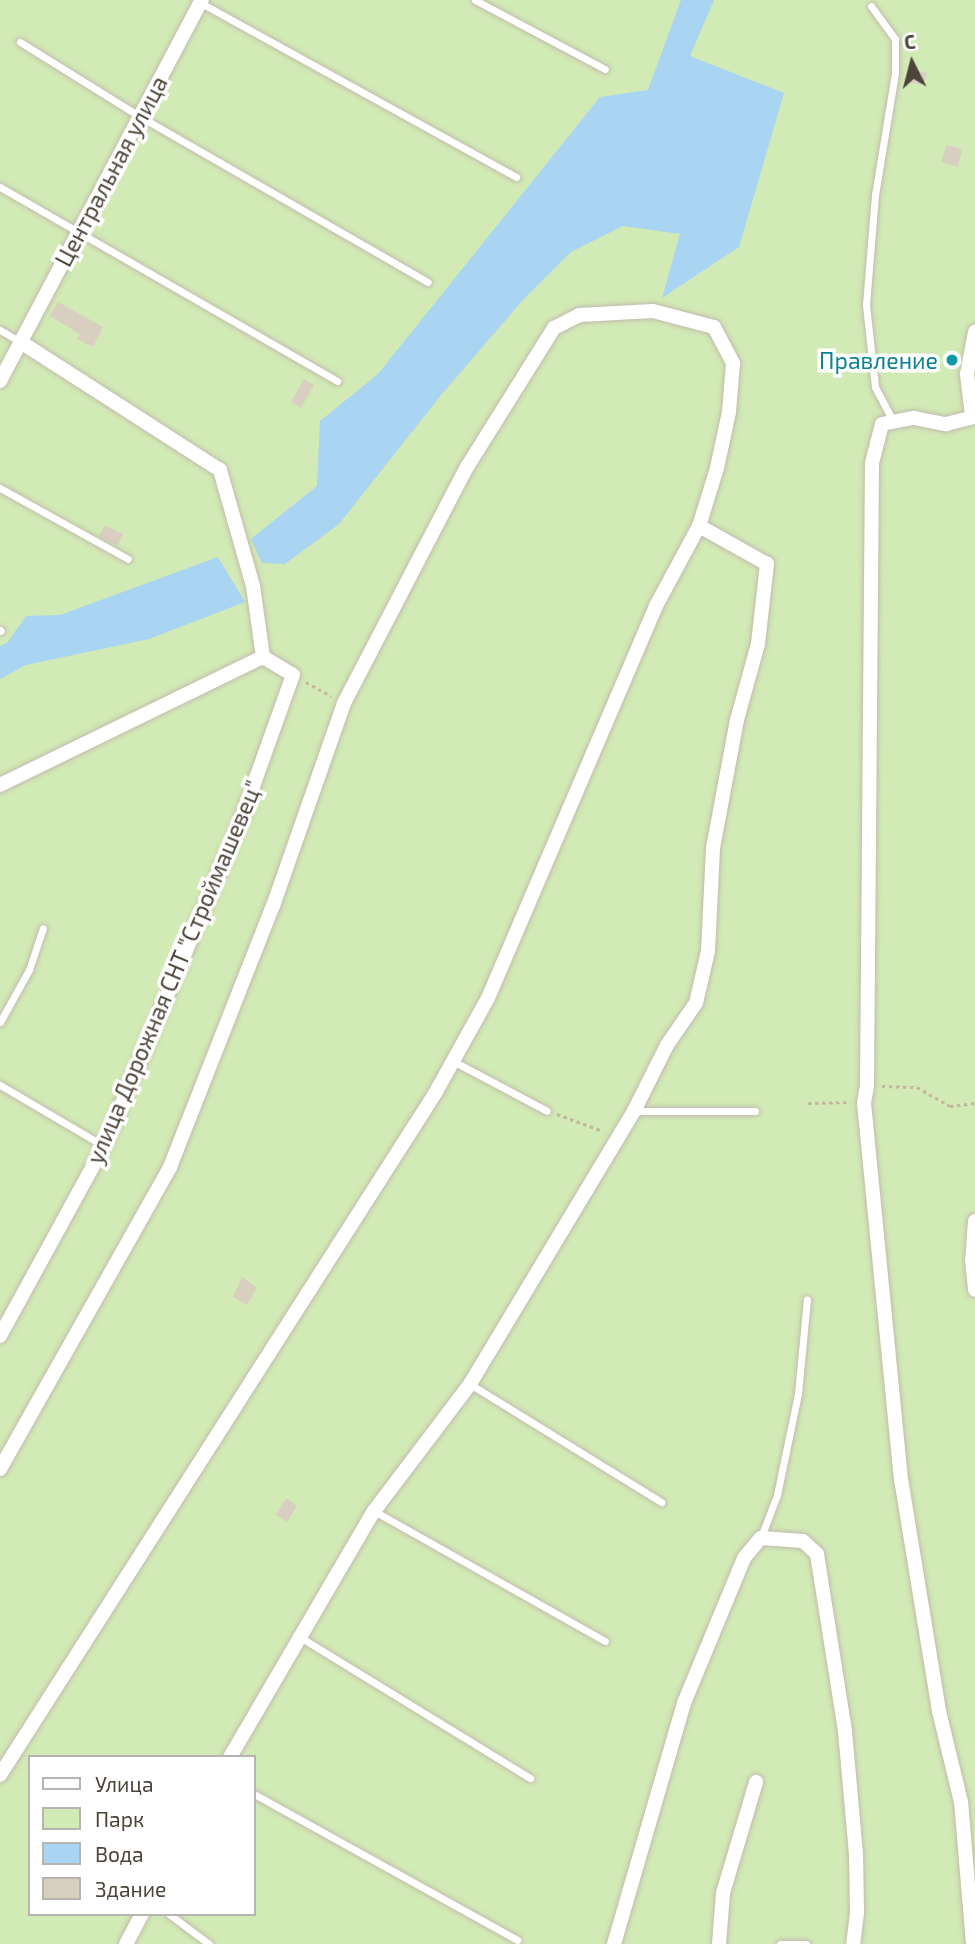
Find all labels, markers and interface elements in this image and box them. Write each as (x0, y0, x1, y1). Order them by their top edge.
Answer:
north arrow (877, 28, 947, 98)
text: С (903, 30, 917, 54)
street label: Центральная улица (49, 71, 173, 271)
place label: Правление (819, 346, 938, 374)
marker: Правление (944, 352, 960, 368)
street label: улица Дорожная СНТ "Строймашевец" (80, 776, 268, 1168)
legend (28, 1755, 256, 1916)
text: Улица (95, 1771, 154, 1796)
text: Парк (95, 1806, 144, 1831)
text: Вода (95, 1841, 144, 1866)
text: Здание (95, 1876, 166, 1901)

